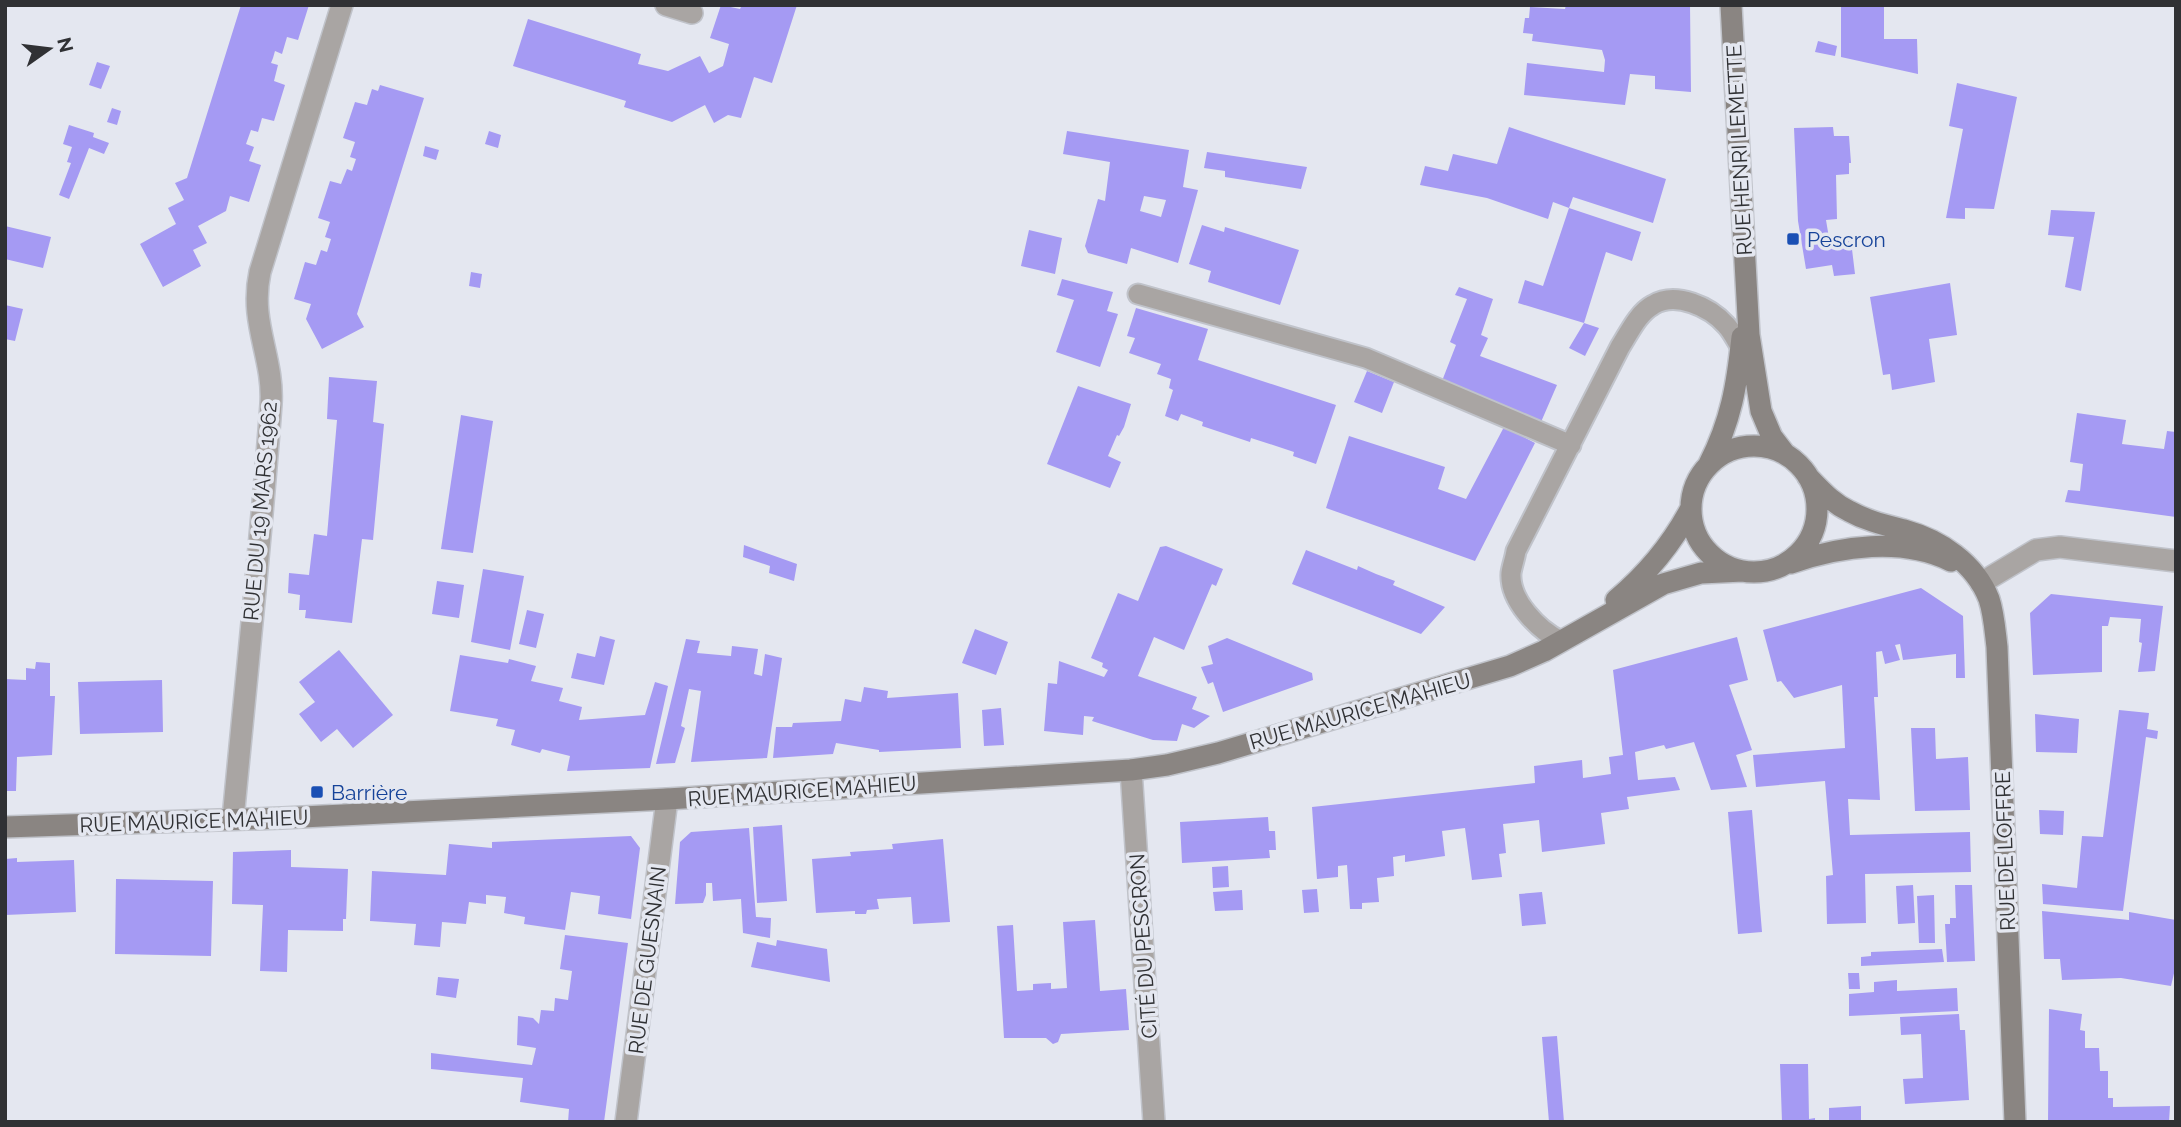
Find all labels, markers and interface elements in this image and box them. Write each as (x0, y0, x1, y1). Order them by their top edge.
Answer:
north arrow (14, 14, 84, 84)
text: N (53, 35, 78, 55)
street label: RUE HENRI LEMETTE (1721, 44, 1757, 256)
place label: Pescron (1807, 227, 1886, 252)
marker: Pescron (1785, 231, 1801, 247)
street label: RUE DU 19 MARS 1962 (238, 400, 282, 622)
street label: RUE MAURICE MAHIEU (1246, 667, 1474, 755)
street label: RUE MAURICE MAHIEU (687, 771, 917, 811)
street label: RUE DE LOFFRE (1990, 771, 2020, 931)
place label: Barrière (331, 780, 407, 805)
marker: Barrière (309, 784, 325, 800)
street label: RUE MAURICE MAHIEU (79, 805, 309, 837)
street label: CITÉ DU PESCRON (1124, 853, 1162, 1039)
street label: RUE DE GUESNAIN (623, 865, 671, 1055)

